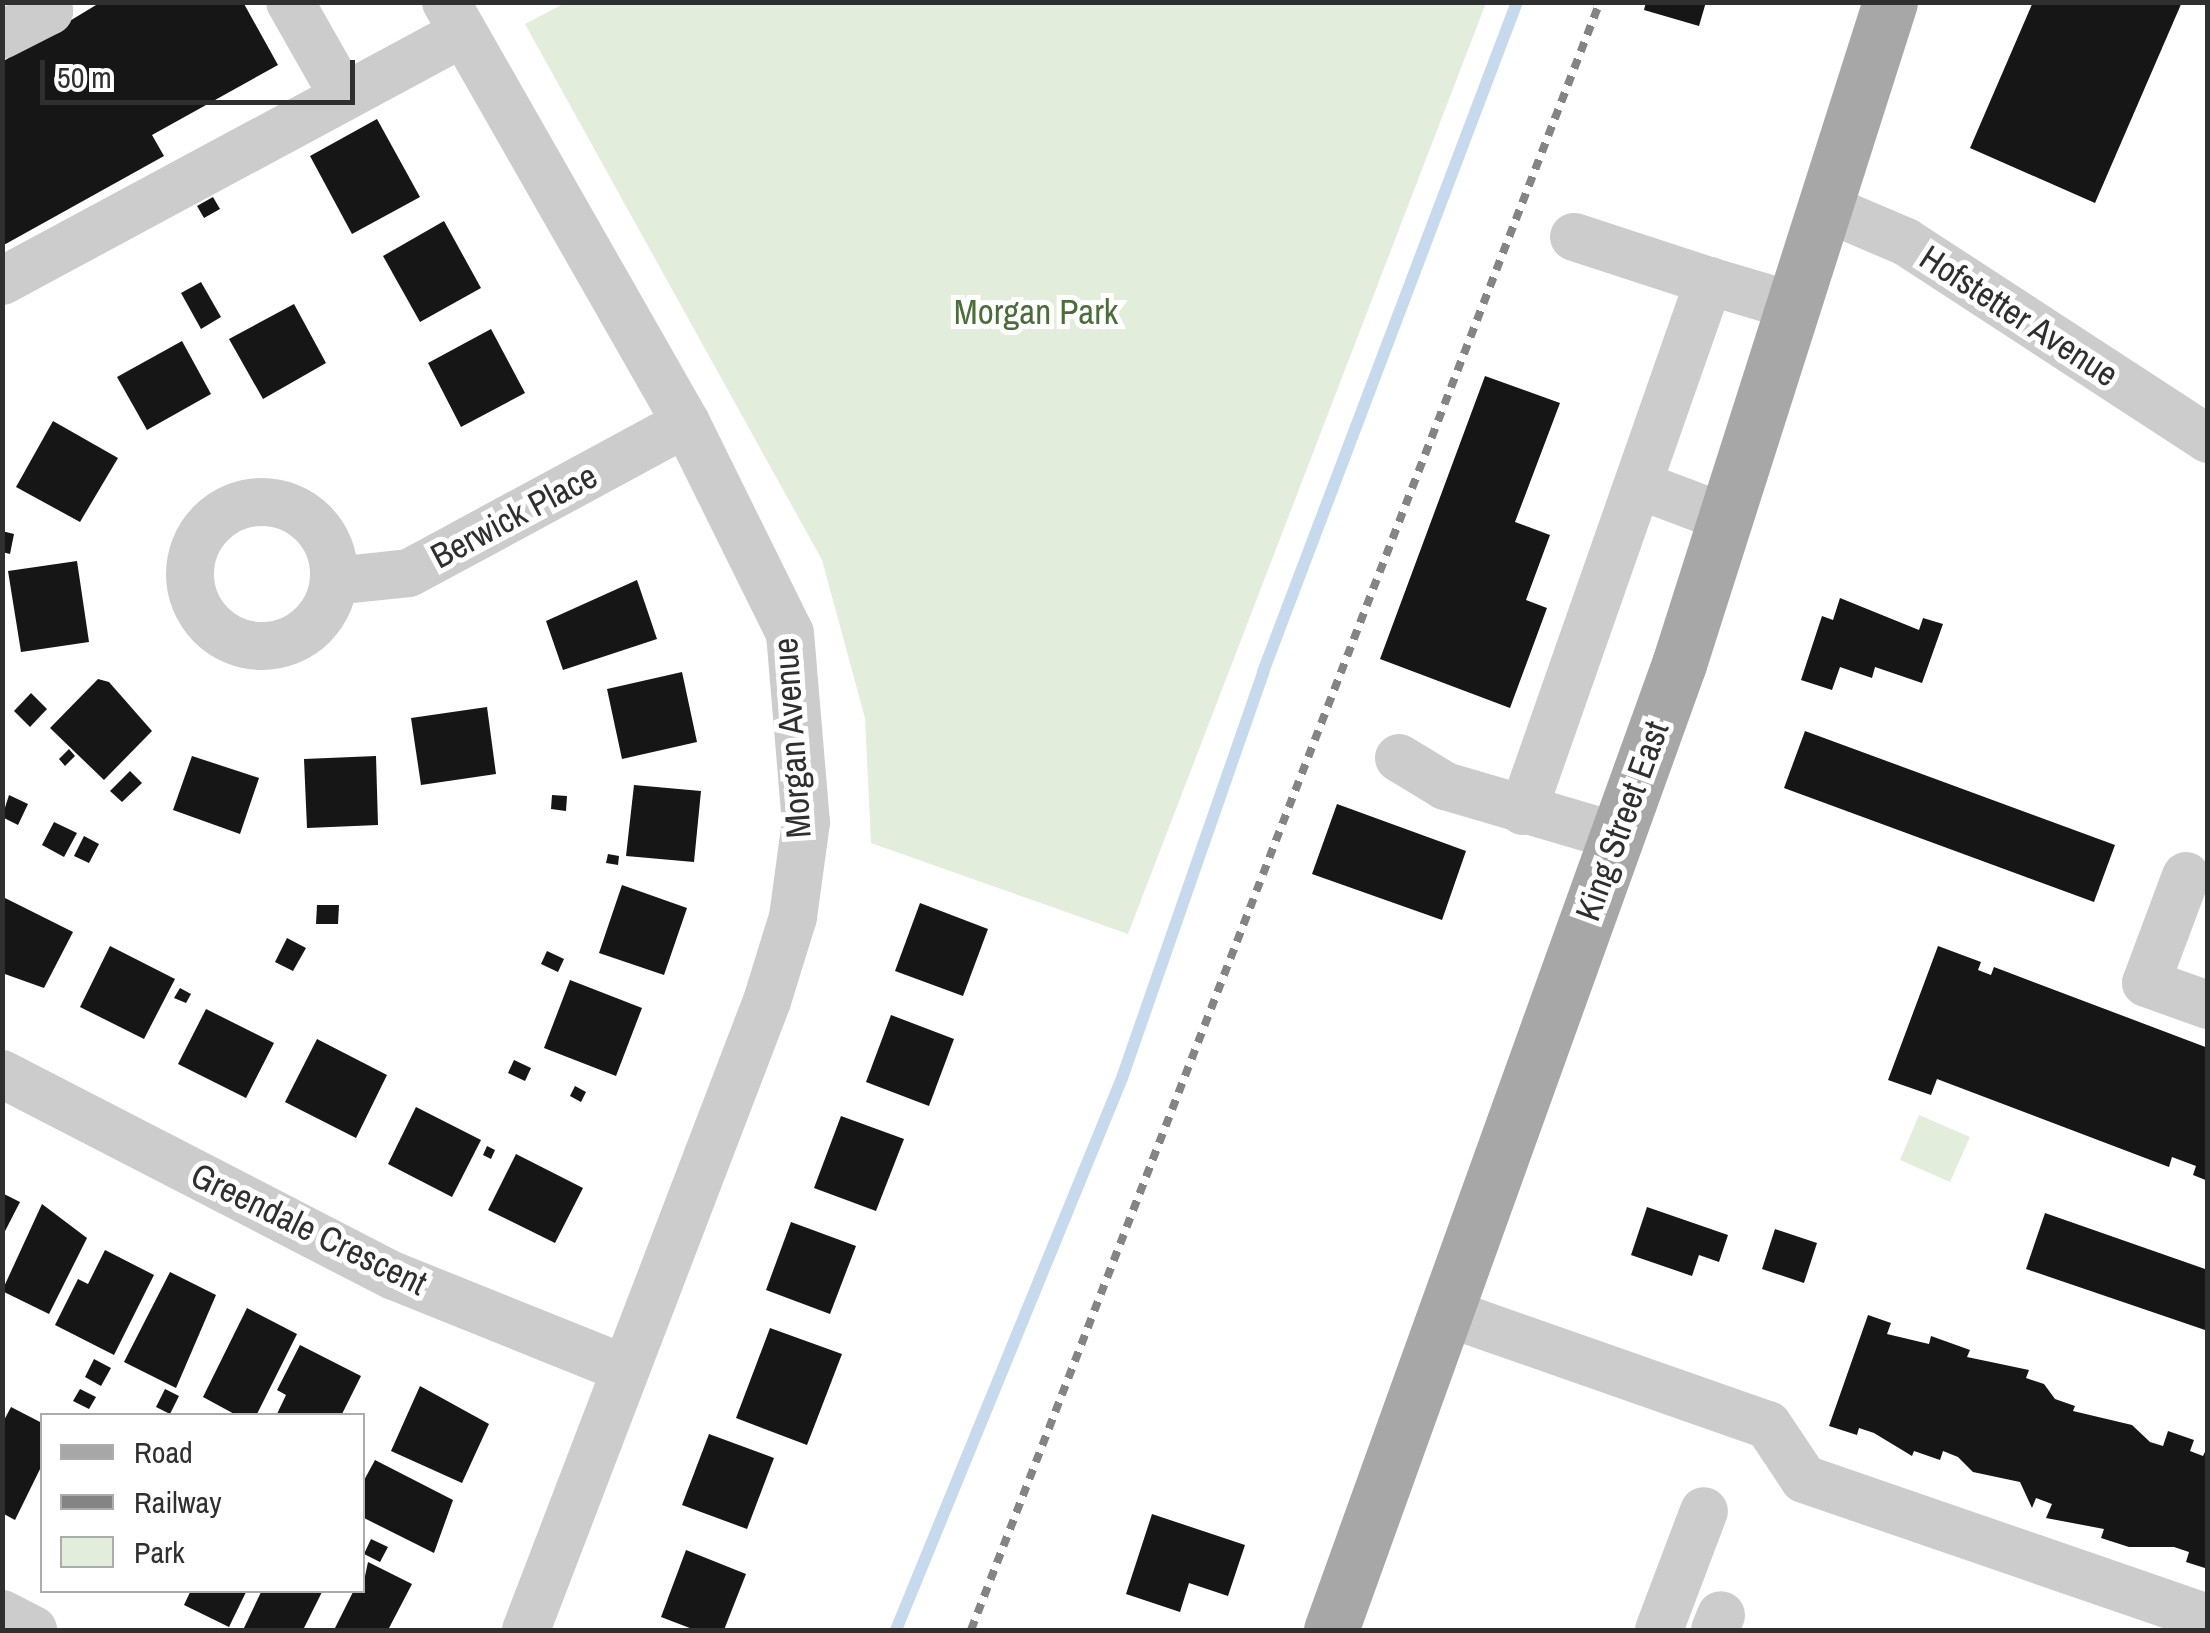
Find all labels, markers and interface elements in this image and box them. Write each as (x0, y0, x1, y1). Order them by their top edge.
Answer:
scale bar (45, 40, 360, 102)
text: 50 m (57, 57, 112, 97)
street label: Hofstetter Avenue (1911, 236, 2127, 396)
park label: Morgan Park (954, 291, 1118, 333)
street label: Berwick Place (424, 455, 604, 577)
street label: Morgan Avenue (764, 636, 820, 840)
street label: King Street East (1567, 716, 1677, 926)
street label: Greendale Crescent (184, 1154, 434, 1304)
legend (40, 1413, 365, 1593)
text: Road (134, 1432, 193, 1472)
text: Railway (134, 1482, 221, 1522)
text: Park (134, 1532, 185, 1572)

